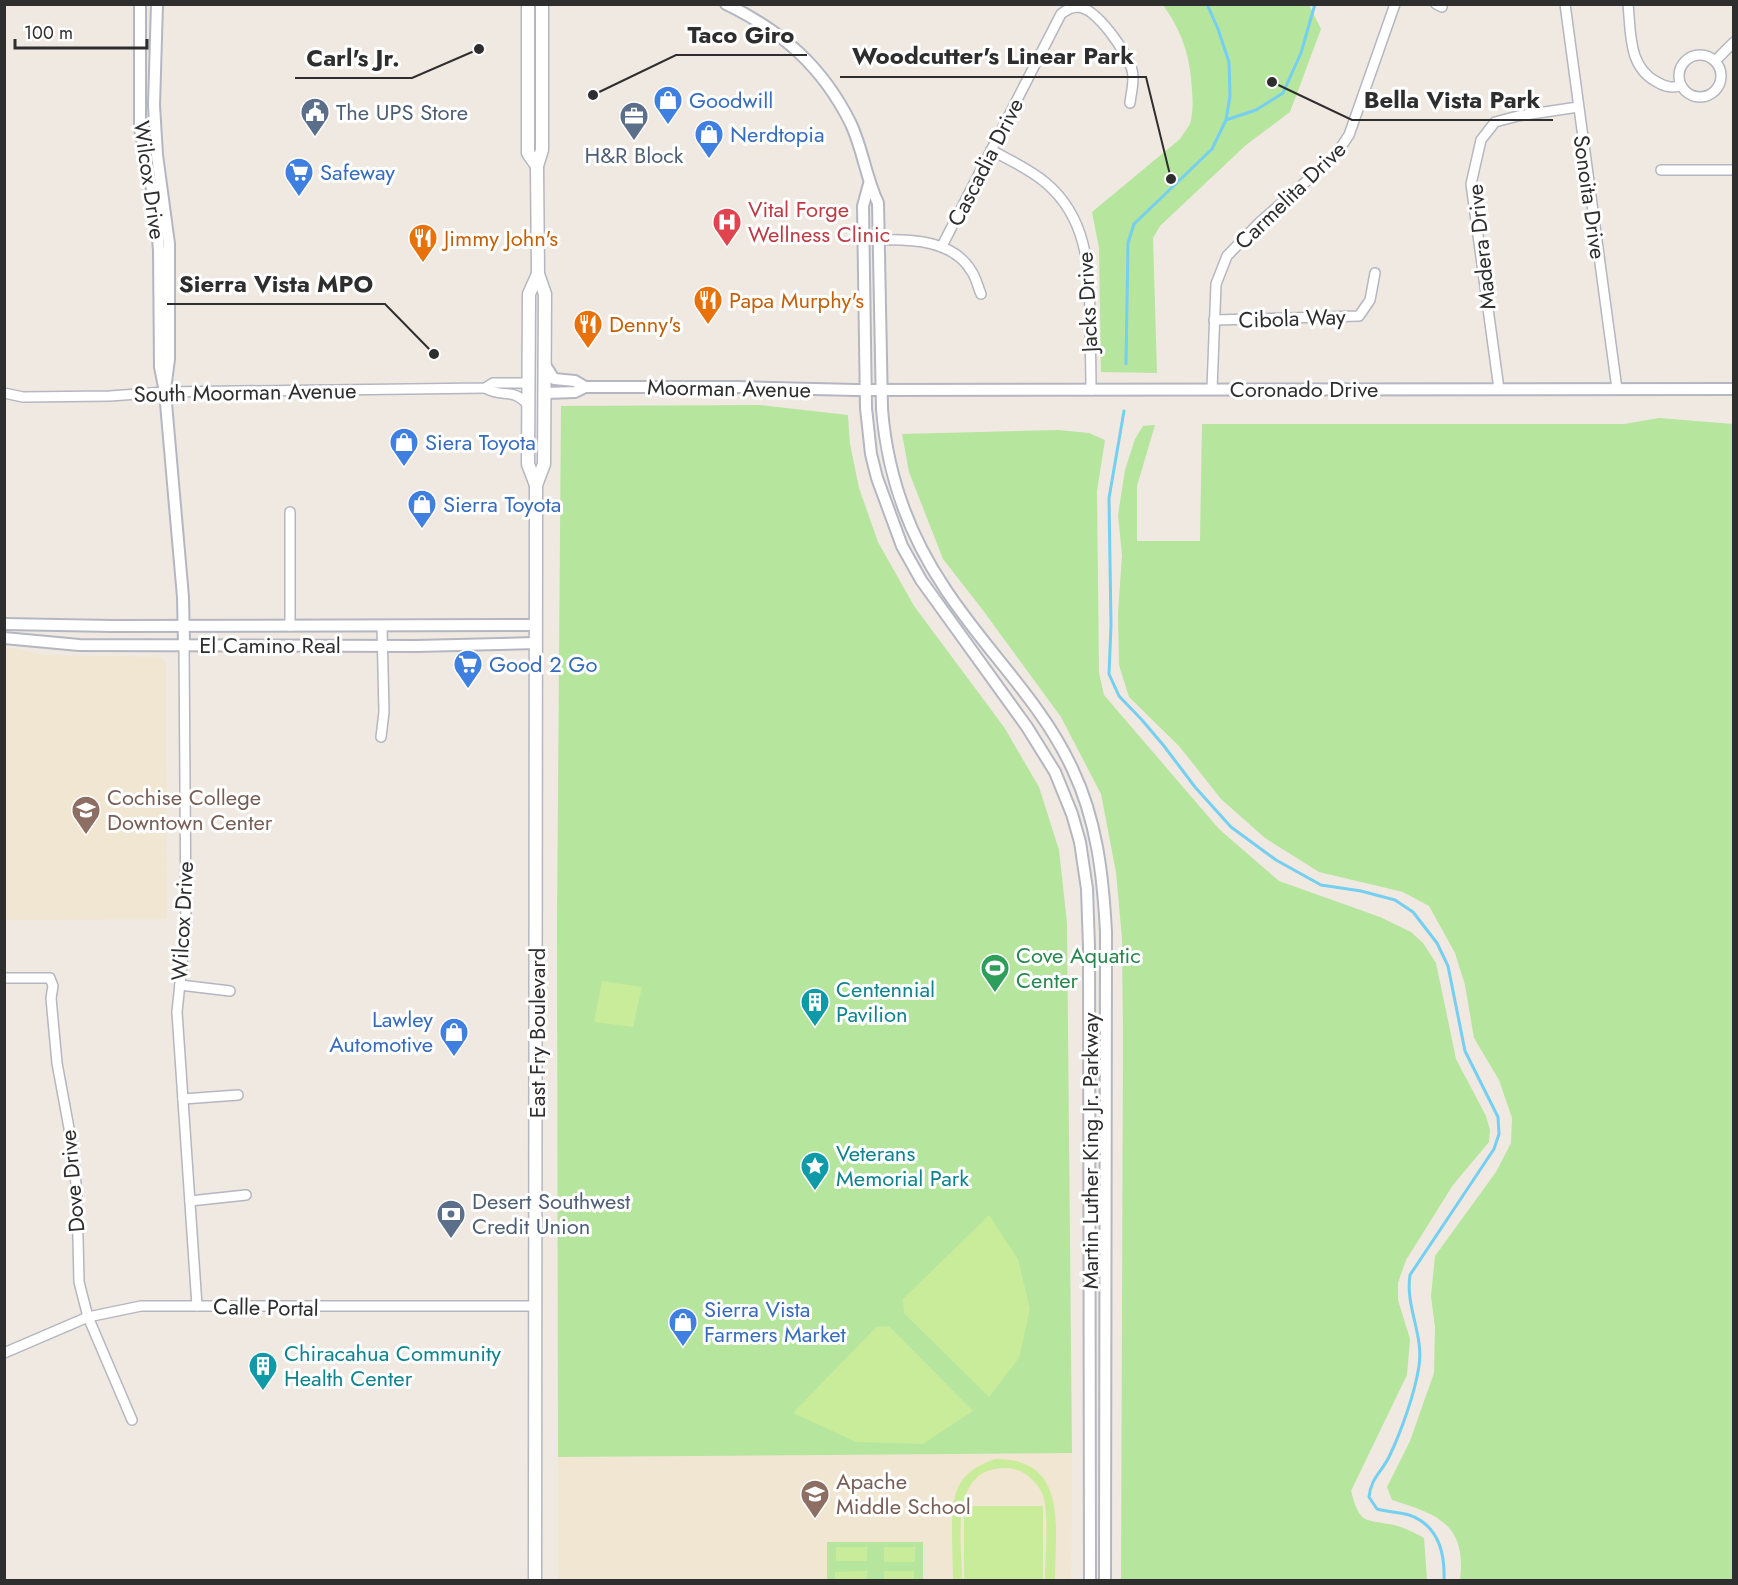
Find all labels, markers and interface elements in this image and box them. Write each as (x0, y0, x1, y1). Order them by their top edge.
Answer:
scale bar (15, 12, 147, 50)
callout: Taco Giro (676, 13, 807, 55)
text: Taco Giro (687, 17, 795, 52)
text: 100 m (24, 20, 73, 46)
callout: Woodcutter's Linear Park (840, 35, 1146, 77)
callout: Carl's Jr. (295, 36, 412, 78)
text: Woodcutter's Linear Park (852, 38, 1134, 73)
text: Carl's Jr. (306, 40, 400, 75)
callout: Bella Vista Park (1352, 78, 1553, 120)
text: Bella Vista Park (1364, 82, 1540, 117)
shop icon: Goodwill (652, 84, 684, 126)
place label: Goodwill (689, 84, 773, 116)
street label: Cascadia Drive (939, 92, 1031, 232)
public building icon: The UPS Store (299, 96, 331, 138)
place label: The UPS Store (336, 96, 468, 128)
office icon: H&R Block (618, 100, 650, 142)
shop icon: Nerdtopia (693, 118, 725, 160)
place label: Nerdtopia (730, 118, 825, 150)
street label: Wilcox Drive (126, 119, 174, 241)
street label: Sonoita Drive (1565, 133, 1615, 261)
street label: Carmelita Drive (1227, 134, 1353, 256)
place label: H&R Block (584, 139, 684, 171)
supermarket icon: Safeway (283, 156, 315, 198)
place label: Safeway (320, 156, 395, 188)
street label: Madera Drive (1459, 183, 1503, 311)
place label: Vital Forge Wellness Clinic (748, 193, 890, 250)
hospital icon: Vital Forge Wellness Clinic (711, 206, 743, 248)
restaurant icon: Jimmy John's (407, 222, 439, 264)
place label: Jimmy John's (441, 222, 558, 254)
street label: Jacks Drive (1068, 251, 1106, 356)
callout: Sierra Vista MPO (167, 262, 385, 304)
text: Sierra Vista MPO (179, 266, 373, 301)
restaurant icon: Papa Murphy's (692, 284, 724, 326)
place label: Papa Murphy's (729, 284, 864, 316)
street label: Cibola Way (1238, 300, 1346, 336)
restaurant icon: Denny's (572, 308, 604, 350)
place label: Denny's (609, 308, 681, 340)
street label: Moorman Avenue (647, 371, 811, 405)
street label: Coronado Drive (1230, 373, 1378, 405)
street label: South Moorman Avenue (133, 374, 357, 410)
shop icon: Siera Toyota (388, 426, 420, 468)
place label: Siera Toyota (425, 426, 536, 458)
shop icon: Sierra Toyota (406, 488, 438, 530)
place label: Sierra Toyota (443, 488, 561, 520)
street label: El Camino Real (199, 629, 341, 661)
supermarket icon: Good 2 Go (452, 648, 484, 690)
place label: Good 2 Go (489, 648, 597, 680)
place label: Cochise College Downtown Center (107, 781, 273, 838)
school or university icon: Cochise College Downtown Center (70, 794, 102, 836)
street label: Wilcox Drive (163, 860, 201, 982)
place label: Cove Aquatic Center (1016, 939, 1141, 996)
street label: East Fry Boulevard (521, 948, 553, 1118)
sports icon: Cove Aquatic Center (979, 952, 1011, 994)
place label: Centennial Pavilion (836, 973, 935, 1030)
building icon: Centennial Pavilion (799, 986, 831, 1028)
place label: Lawley Automotive (329, 1003, 433, 1060)
street label: Martin Luther King Jr. Parkway (1074, 1012, 1106, 1289)
shop icon: Lawley Automotive (438, 1016, 470, 1058)
street label: Dove Drive (52, 1128, 92, 1234)
place label: Veterans Memorial Park (836, 1137, 969, 1194)
place icon: Veterans Memorial Park (799, 1150, 831, 1192)
place label: Desert Southwest Credit Union (472, 1185, 631, 1242)
bank icon: Desert Southwest Credit Union (435, 1198, 467, 1240)
street label: Calle Portal (213, 1290, 319, 1324)
place label: Sierra Vista Farmers Market (704, 1293, 847, 1350)
shop icon: Sierra Vista Farmers Market (667, 1306, 699, 1348)
place label: Chiracahua Community Health Center (284, 1337, 501, 1394)
building icon: Chiracahua Community Health Center (247, 1350, 279, 1392)
place label: Apache Middle School (836, 1465, 971, 1522)
school or university icon: Apache Middle School (799, 1478, 831, 1520)

